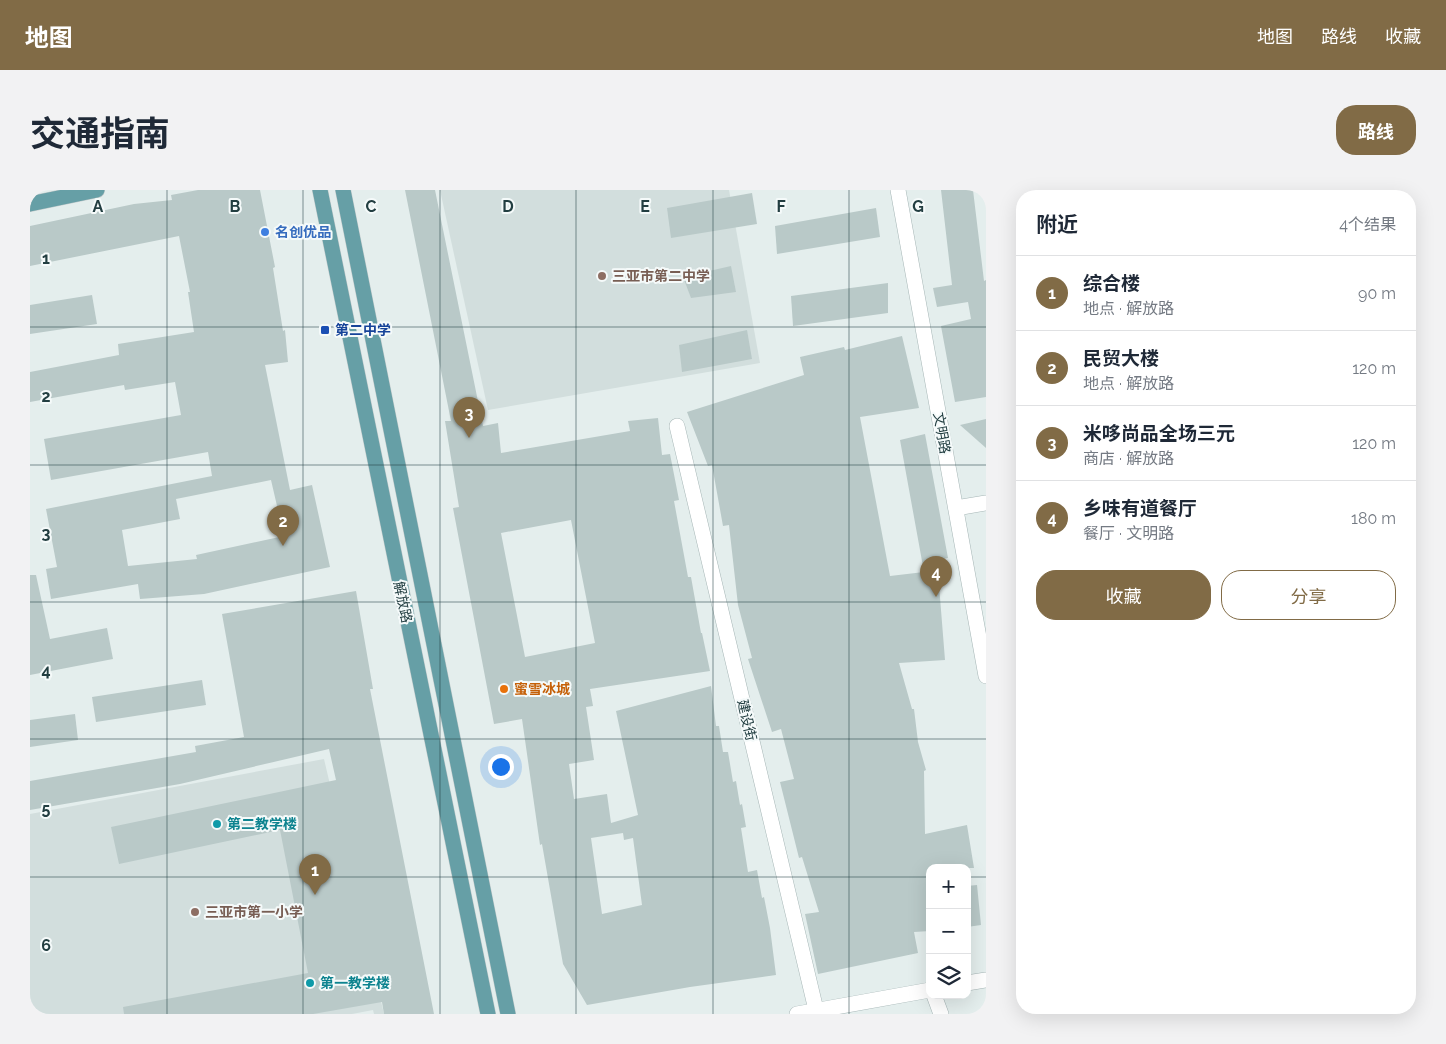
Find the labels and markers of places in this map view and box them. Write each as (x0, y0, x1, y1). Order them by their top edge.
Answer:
place label: 名创优品 (275, 224, 331, 240)
marker: 名创优品 (259, 226, 271, 238)
place label: 三亚市第二中学 (612, 268, 710, 284)
marker: 三亚市第二中学 (596, 270, 608, 282)
place label: 第二中学 (335, 322, 391, 338)
marker: 第二中学 (319, 324, 331, 336)
pin: 3 (453, 397, 485, 438)
pin: 2 (267, 505, 299, 546)
pin: 4 (920, 556, 952, 597)
place label: 蜜雪冰城 (514, 681, 570, 697)
marker: 蜜雪冰城 (498, 683, 510, 695)
place label: 第二教学楼 (227, 816, 297, 832)
marker: 第二教学楼 (211, 818, 223, 830)
pin: 1 (299, 854, 331, 895)
place label: 三亚市第一小学 (205, 904, 303, 920)
marker: 三亚市第一小学 (189, 906, 201, 918)
place label: 第一教学楼 (320, 975, 390, 991)
marker: 第一教学楼 (304, 977, 316, 989)

